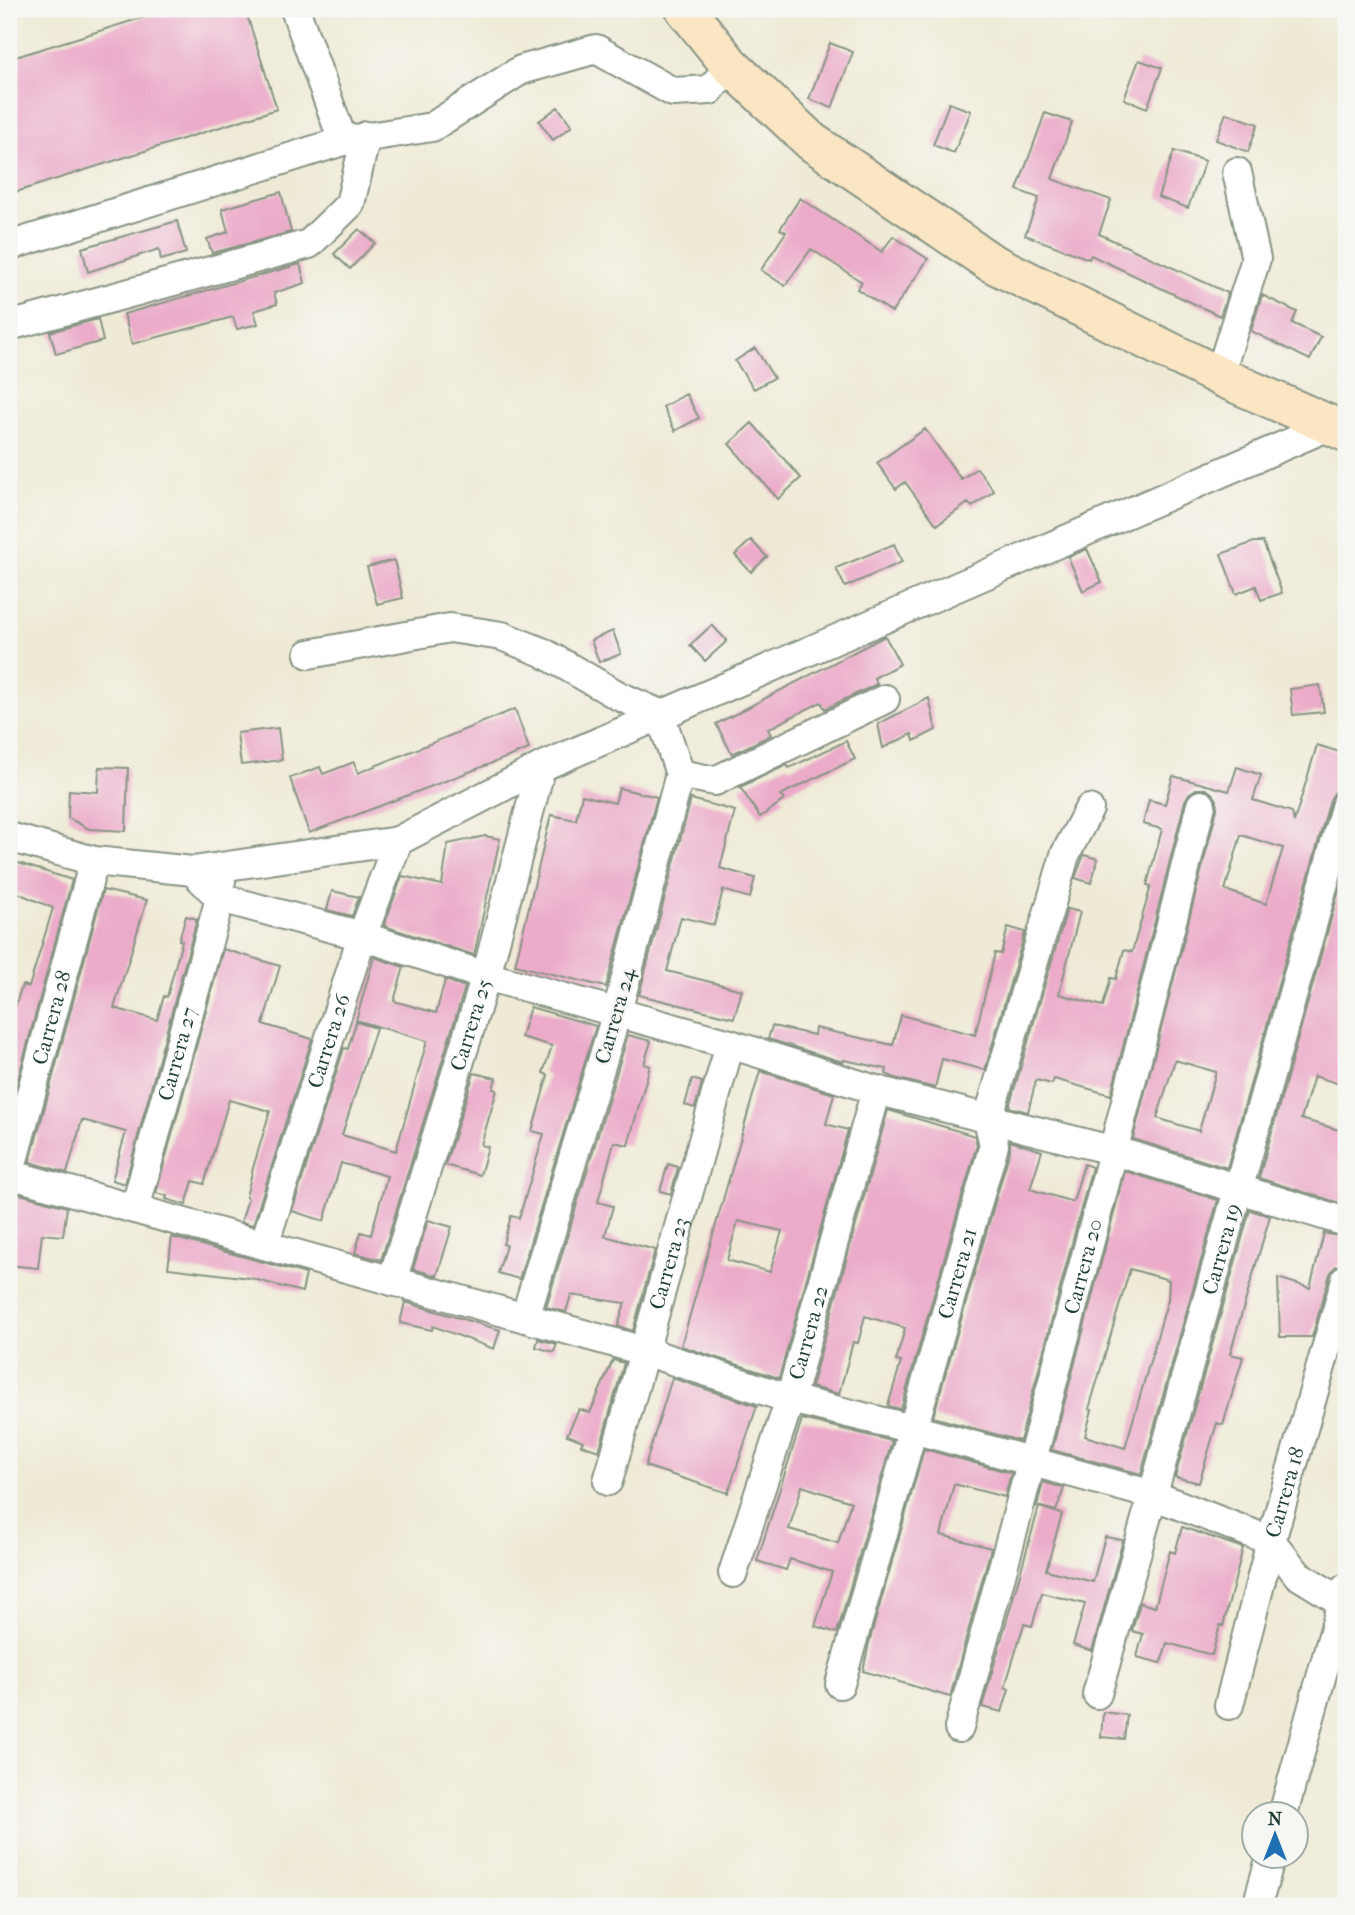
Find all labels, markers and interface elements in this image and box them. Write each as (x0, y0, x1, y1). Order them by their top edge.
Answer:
street label: Carrera 24 (590, 965, 640, 1067)
street label: Carrera 28 (27, 968, 76, 1067)
street label: Carrera 25 (445, 976, 496, 1074)
street label: Carrera 26 (303, 990, 355, 1091)
street label: Carrera 27 (153, 1004, 202, 1103)
street label: Carrera 19 (1197, 1201, 1246, 1297)
street label: Carrera 23 (644, 1215, 693, 1312)
street label: Carrera 20 (1059, 1216, 1107, 1317)
street label: Carrera 21 (933, 1225, 982, 1322)
street label: Carrera 22 (784, 1283, 833, 1382)
street label: Carrera 18 (1261, 1444, 1309, 1540)
north arrow (1240, 1800, 1310, 1870)
text: N (1268, 1808, 1283, 1830)

